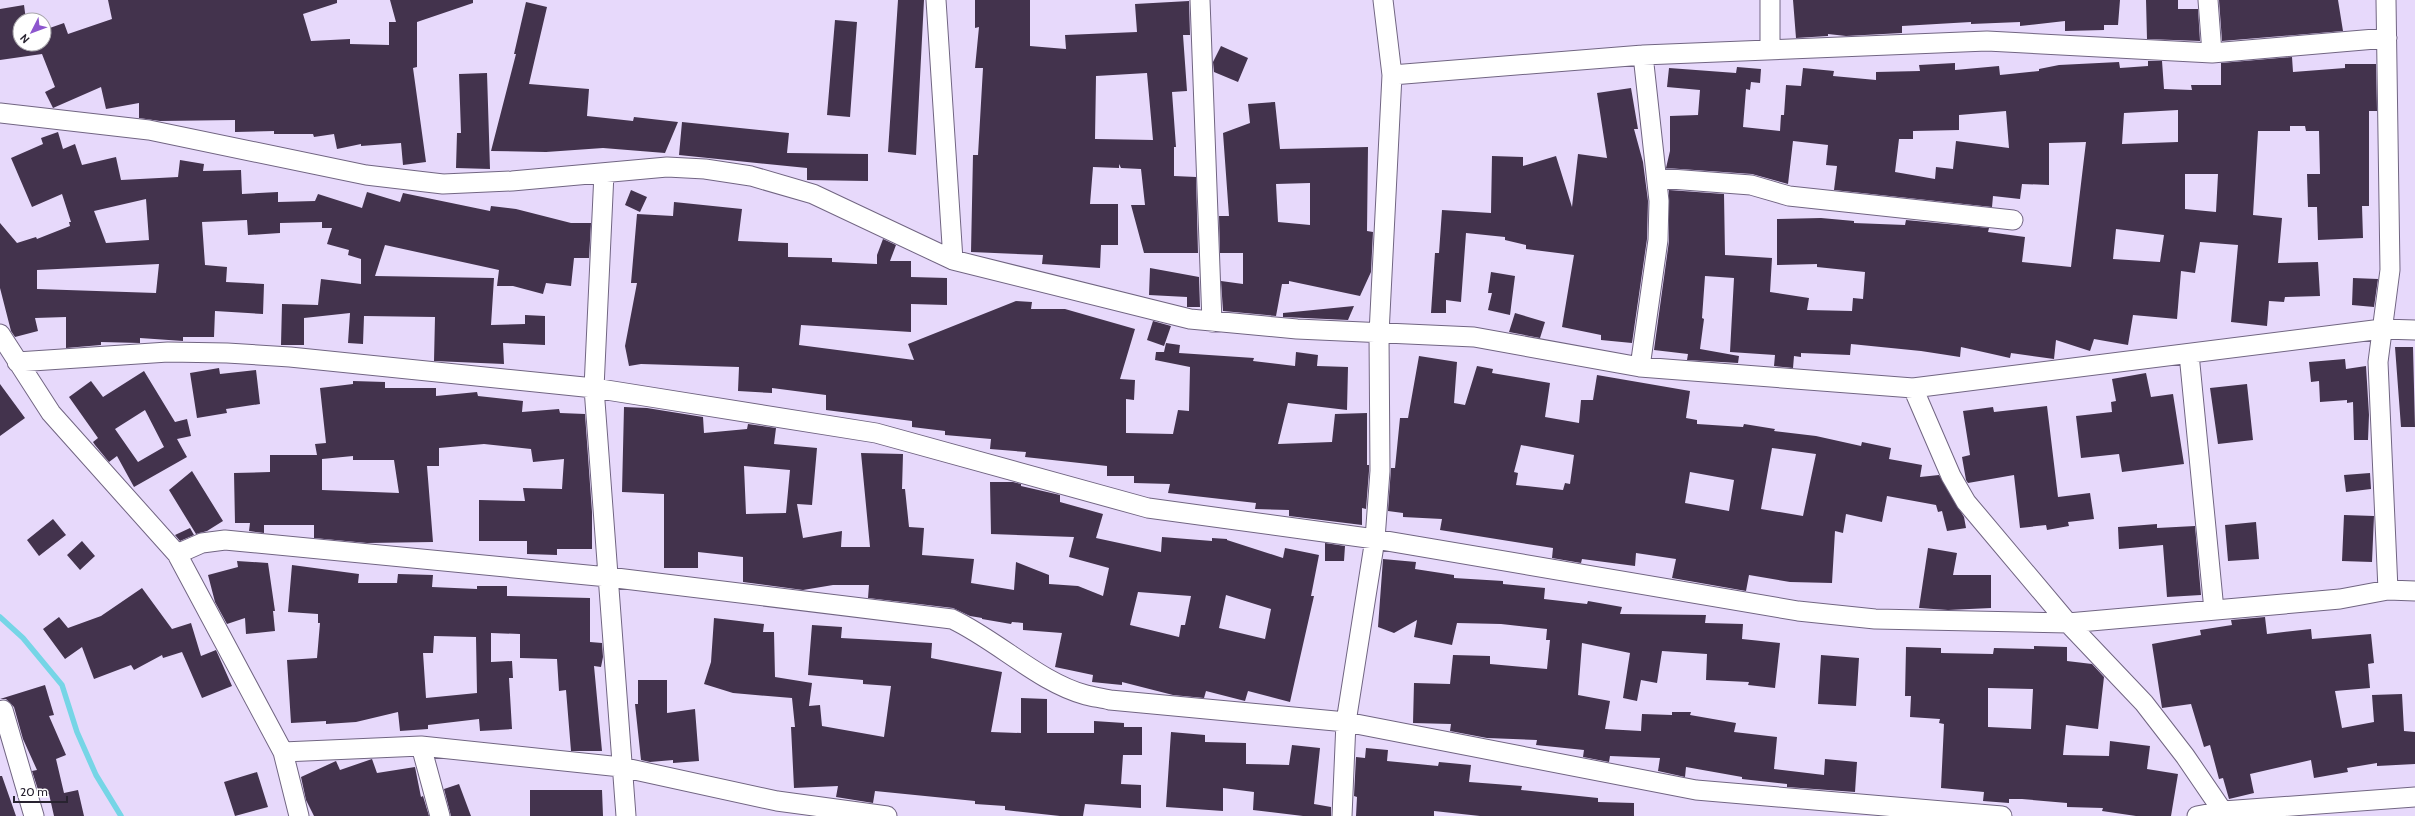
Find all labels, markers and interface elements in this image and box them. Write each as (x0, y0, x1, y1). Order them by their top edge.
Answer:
north arrow (12, 12, 52, 52)
text: N (17, 31, 32, 46)
scale bar (14, 778, 67, 804)
text: 20 m (20, 784, 48, 799)

